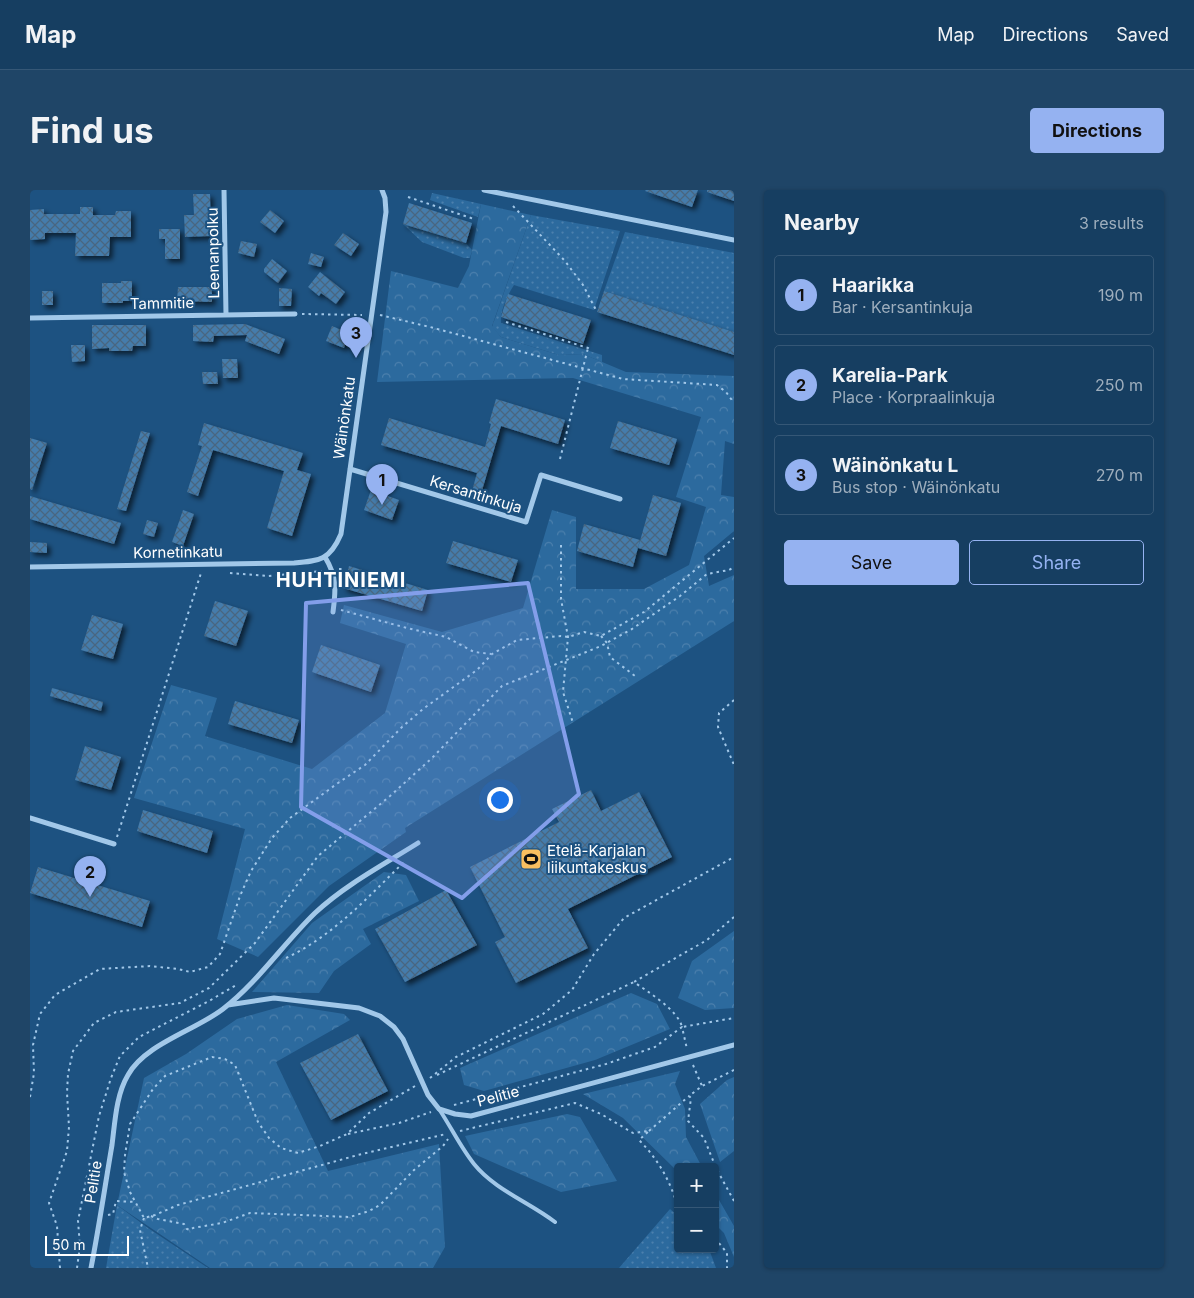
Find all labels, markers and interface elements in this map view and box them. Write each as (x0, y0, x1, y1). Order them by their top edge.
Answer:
text: Map (25, 20, 76, 49)
text: Map (937, 24, 975, 45)
text: Directions (1003, 24, 1088, 45)
text: Saved (1116, 24, 1169, 45)
button: Directions (1030, 108, 1164, 153)
text: Find us (30, 109, 154, 151)
street label: Leenanpolku (203, 207, 223, 299)
text: Nearby (784, 210, 859, 235)
text: 3 results (1079, 213, 1144, 233)
text: Haarikka (832, 274, 914, 297)
text: 1 (798, 285, 804, 305)
text: 190 m (1098, 285, 1143, 305)
street label: Tammitie (130, 293, 194, 313)
text: Bar · Kersantinkuja (832, 297, 973, 317)
pin: 3 (340, 317, 372, 358)
text: Karelia-Park (832, 364, 948, 387)
street label: Wäinönkatu (329, 375, 359, 461)
text: 2 (796, 375, 806, 395)
text: 250 m (1095, 375, 1143, 395)
text: Place · Korpraalinkuja (832, 387, 995, 407)
text: Wäinönkatu L (832, 454, 958, 477)
pin: 1 (366, 464, 398, 505)
text: 3 (796, 465, 806, 485)
text: 270 m (1096, 465, 1143, 485)
street label: Kersantinkuja (427, 471, 525, 517)
text: Bus stop · Wäinönkatu (832, 477, 1000, 497)
button: Save (784, 540, 959, 585)
button: Share (969, 540, 1144, 585)
street label: Kornetinkatu (133, 542, 223, 562)
district label: HUHTINIEMI (276, 568, 406, 592)
your location (487, 787, 513, 813)
place label: Etelä-Karjalan liikuntakeskus (547, 841, 647, 877)
sports icon: Etelä-Karjalan liikuntakeskus (519, 847, 543, 871)
pin: 2 (74, 856, 106, 897)
street label: Pelitie (475, 1081, 521, 1111)
street label: Pelitie (80, 1159, 106, 1205)
map controls (674, 1163, 719, 1253)
button: + (674, 1163, 719, 1208)
button: − (674, 1208, 719, 1253)
scale bar (45, 1233, 129, 1256)
text: 50 m (52, 1236, 86, 1253)

